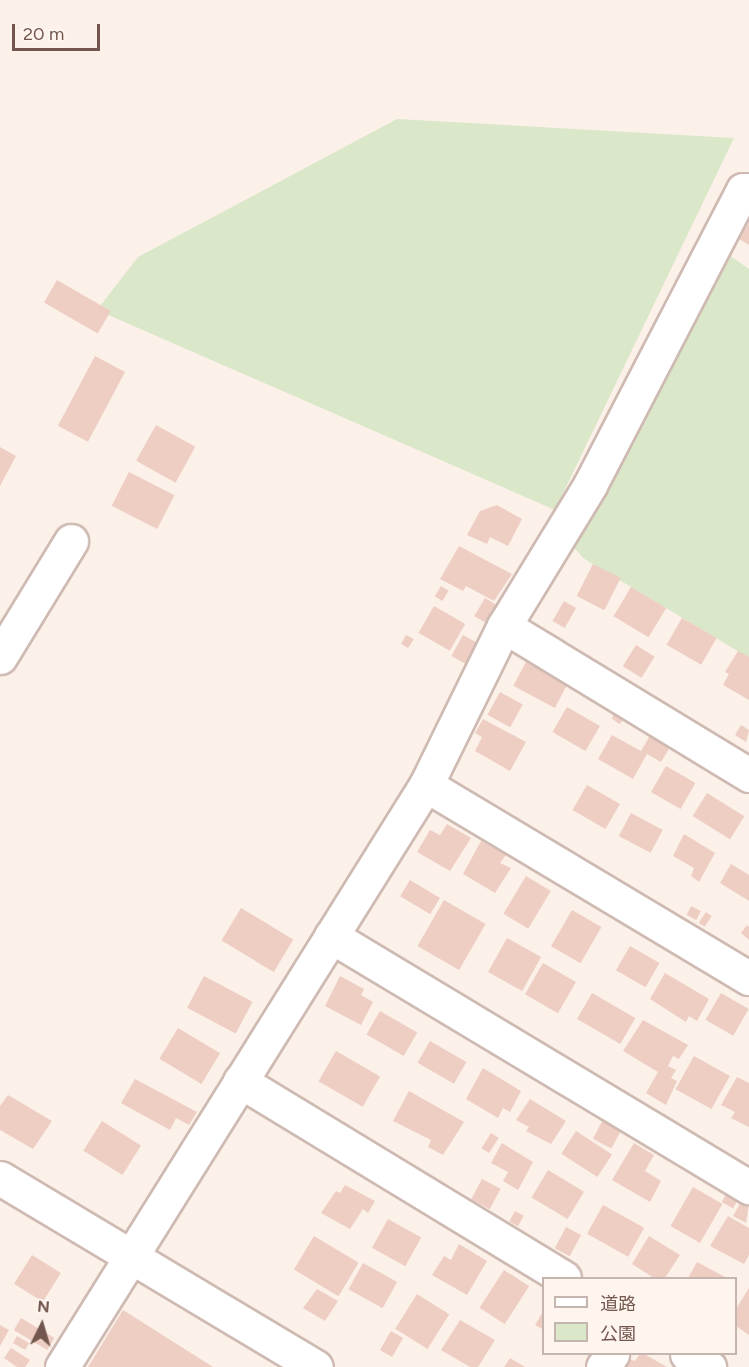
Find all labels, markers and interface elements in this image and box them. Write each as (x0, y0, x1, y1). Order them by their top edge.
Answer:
scale bar (15, 12, 104, 50)
text: 20 m (23, 23, 64, 45)
legend (542, 1277, 737, 1355)
text: 道路 (600, 1293, 636, 1315)
north arrow (12, 1295, 72, 1355)
text: N (37, 1297, 51, 1317)
text: 公園 (600, 1323, 636, 1345)

